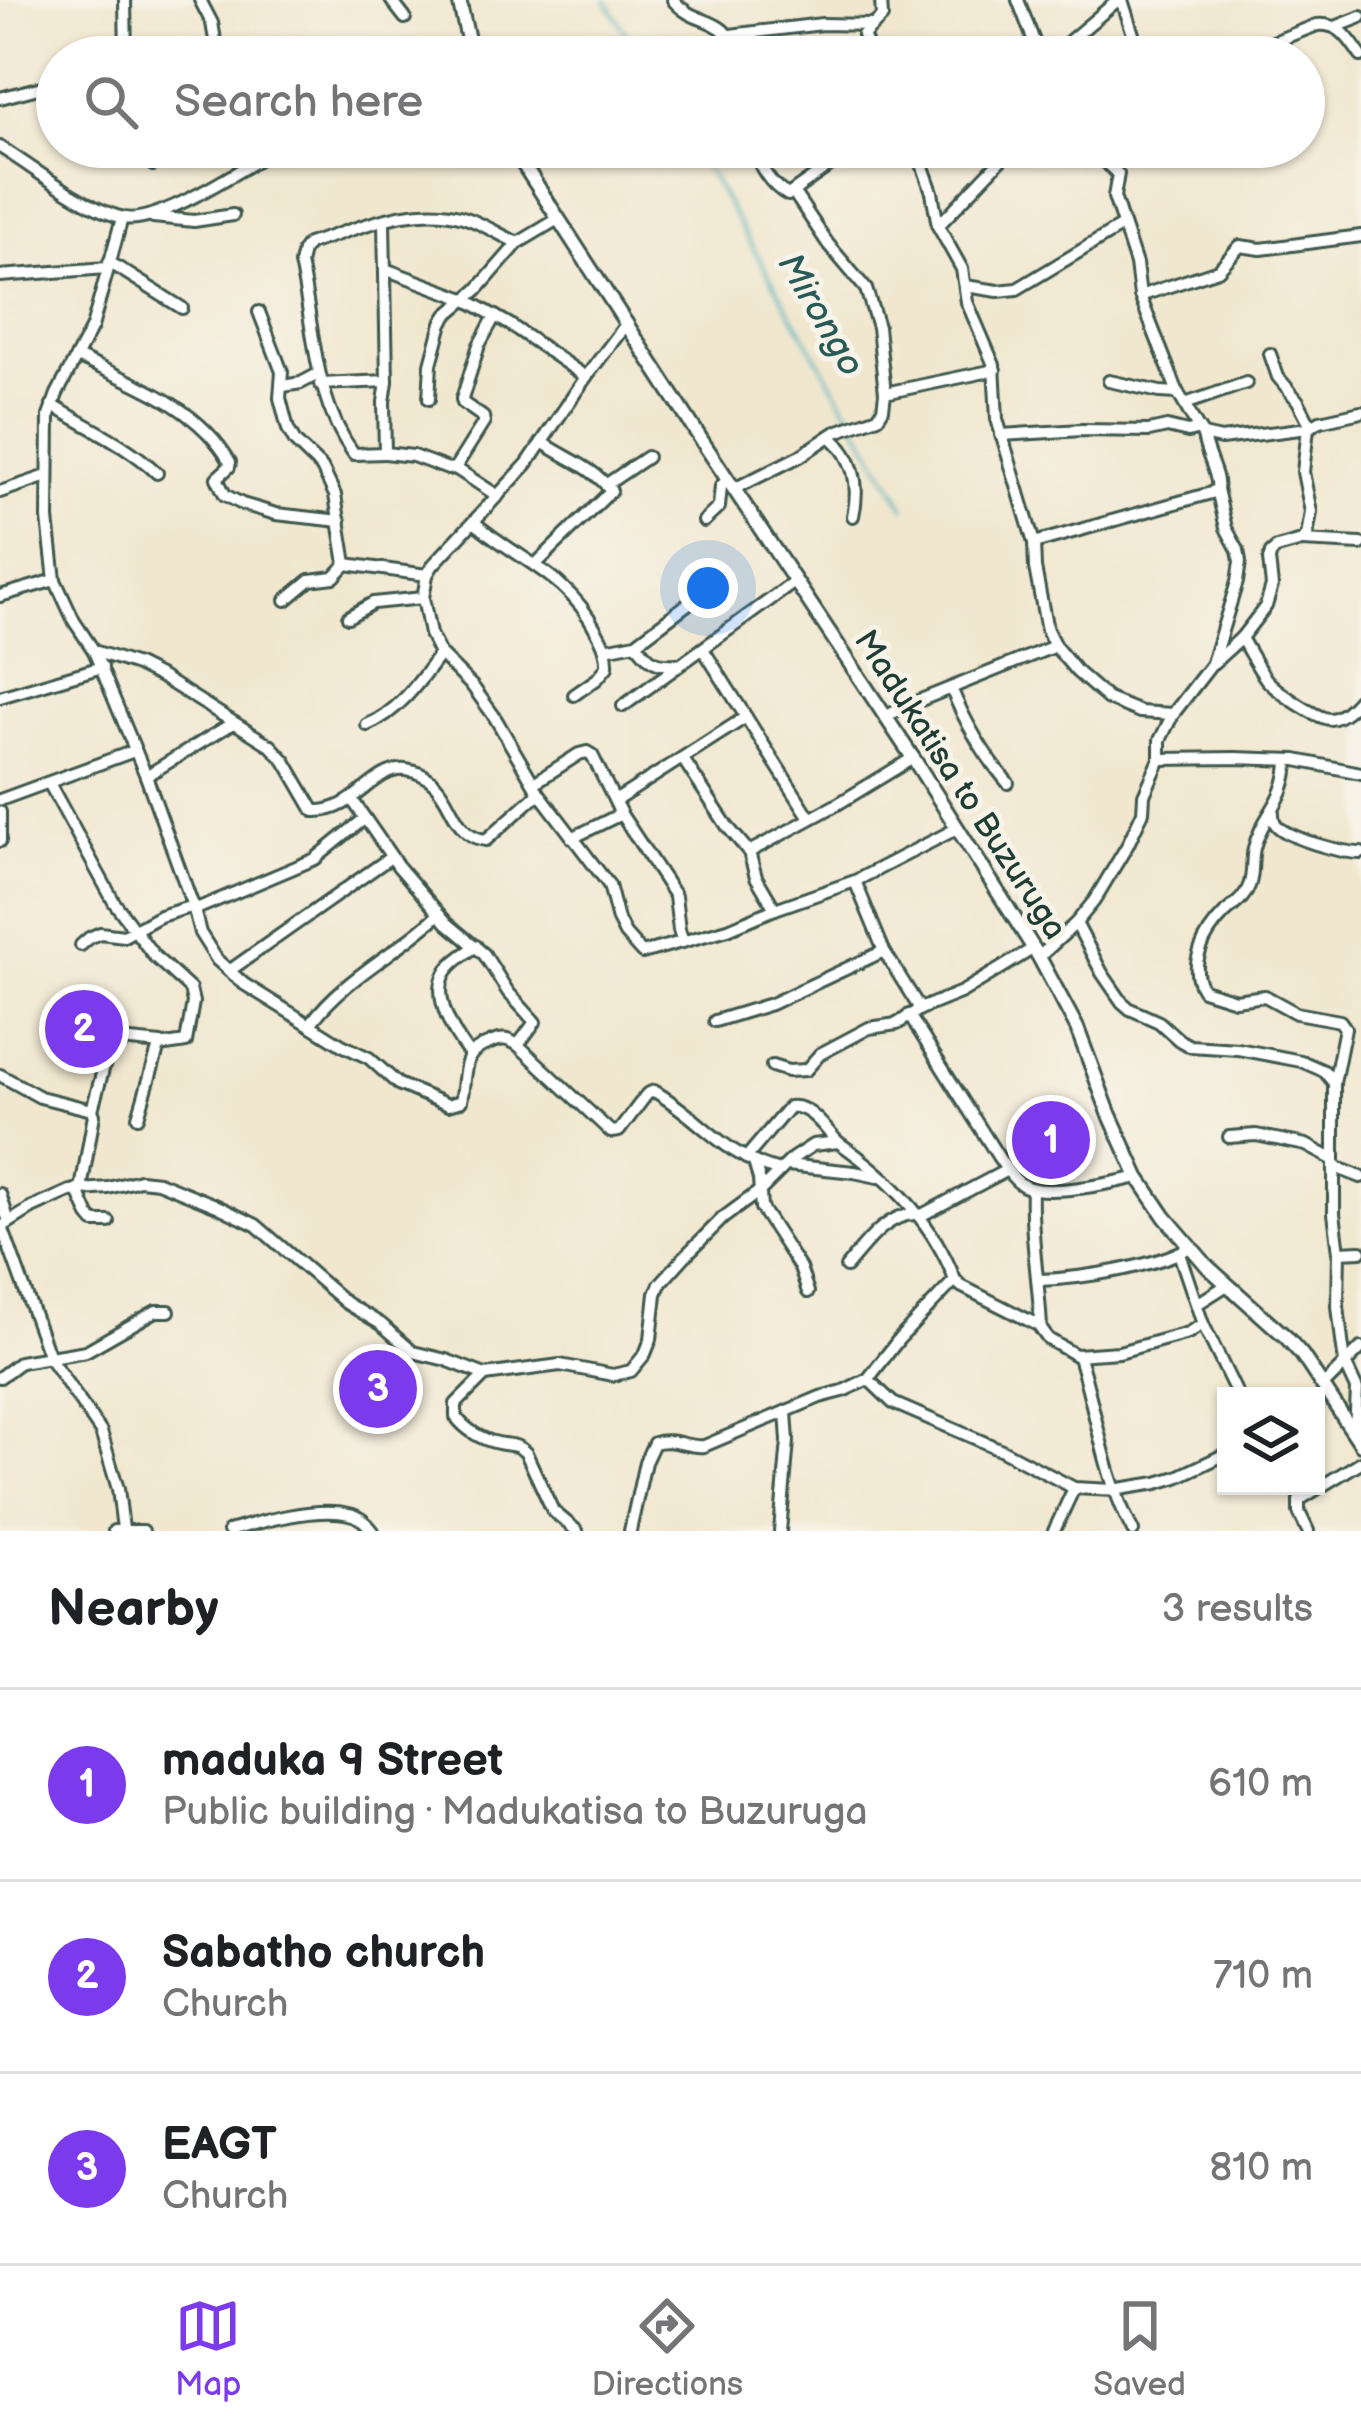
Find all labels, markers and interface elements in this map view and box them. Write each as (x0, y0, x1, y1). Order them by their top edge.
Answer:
search box (36, 36, 1325, 168)
icon: search (78, 69, 144, 135)
text: Search here (174, 75, 423, 130)
water label: Mirongo (768, 246, 872, 384)
your location (678, 558, 738, 618)
street label: Madukatisa to Buzuruga (845, 623, 1075, 947)
pin: 2 (45, 984, 123, 1074)
pin: 1 (1012, 1095, 1090, 1185)
pin: 3 (339, 1344, 417, 1434)
map controls (1217, 1387, 1325, 1495)
button: layers (1217, 1387, 1325, 1495)
text: Nearby (48, 1579, 219, 1640)
text: 3 results (1161, 1586, 1313, 1633)
text: maduka 9 Street (162, 1734, 503, 1789)
text: 1 (79, 1761, 95, 1808)
text: 610 m (1208, 1761, 1313, 1808)
text: Public building · Madukatisa to Buzuruga (162, 1789, 868, 1836)
text: Sabatho church (162, 1926, 485, 1981)
text: 2 (75, 1953, 99, 2000)
text: 710 m (1213, 1953, 1313, 2000)
text: Church (162, 1981, 288, 2028)
text: EAGT (162, 2118, 277, 2173)
text: 3 (76, 2145, 98, 2192)
text: 810 m (1209, 2145, 1313, 2192)
text: Church (162, 2173, 288, 2220)
tab: Map (175, 2293, 241, 2405)
tab: Directions (592, 2293, 743, 2405)
tab: Saved (1093, 2293, 1186, 2405)

